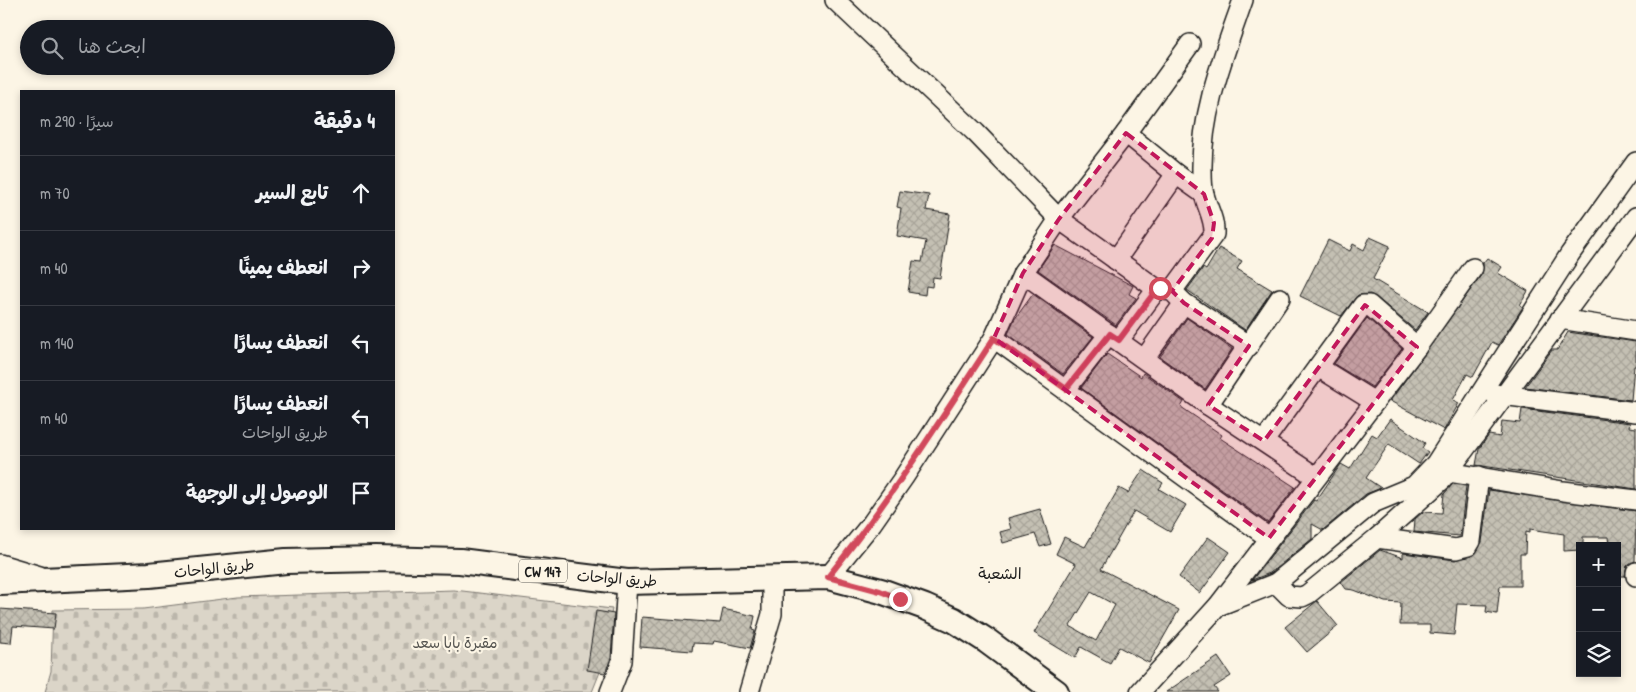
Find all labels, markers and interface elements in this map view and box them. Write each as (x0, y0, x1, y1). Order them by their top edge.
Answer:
search box (20, 20, 395, 75)
text: ابحث هنا (78, 33, 146, 59)
icon: search (38, 34, 66, 62)
text: 4 دقيقة (314, 106, 375, 135)
text: سيرًا · 290 m (40, 110, 114, 132)
text: تابع السير (256, 179, 328, 205)
icon: ahead (347, 179, 375, 207)
text: 70 m (40, 182, 70, 204)
text: انعطف يمينًا (239, 254, 328, 280)
icon: right (347, 254, 375, 282)
text: 40 m (40, 257, 68, 279)
route start (1149, 277, 1172, 300)
text: انعطف يسارًا (234, 329, 328, 355)
icon: left (347, 329, 375, 357)
text: 140 m (40, 332, 74, 354)
text: انعطف يسارًا (234, 390, 328, 416)
icon: left (347, 404, 375, 432)
text: 40 m (40, 407, 68, 429)
text: طريق الواحات (242, 421, 328, 443)
text: الوصول إلى الوجهة (186, 479, 328, 505)
icon: arrive (347, 479, 375, 507)
map controls (1576, 542, 1621, 677)
button: + (1576, 542, 1621, 587)
street label: طريق الواحات (173, 553, 255, 583)
road number: CW 147 (519, 560, 567, 582)
district label: الشعبة (978, 562, 1022, 584)
street label: طريق الواحات (576, 565, 658, 591)
button: − (1576, 587, 1621, 632)
route end (889, 588, 912, 611)
park label: مقبرة بابا سعد (412, 632, 498, 653)
button: layers (1576, 632, 1621, 677)

